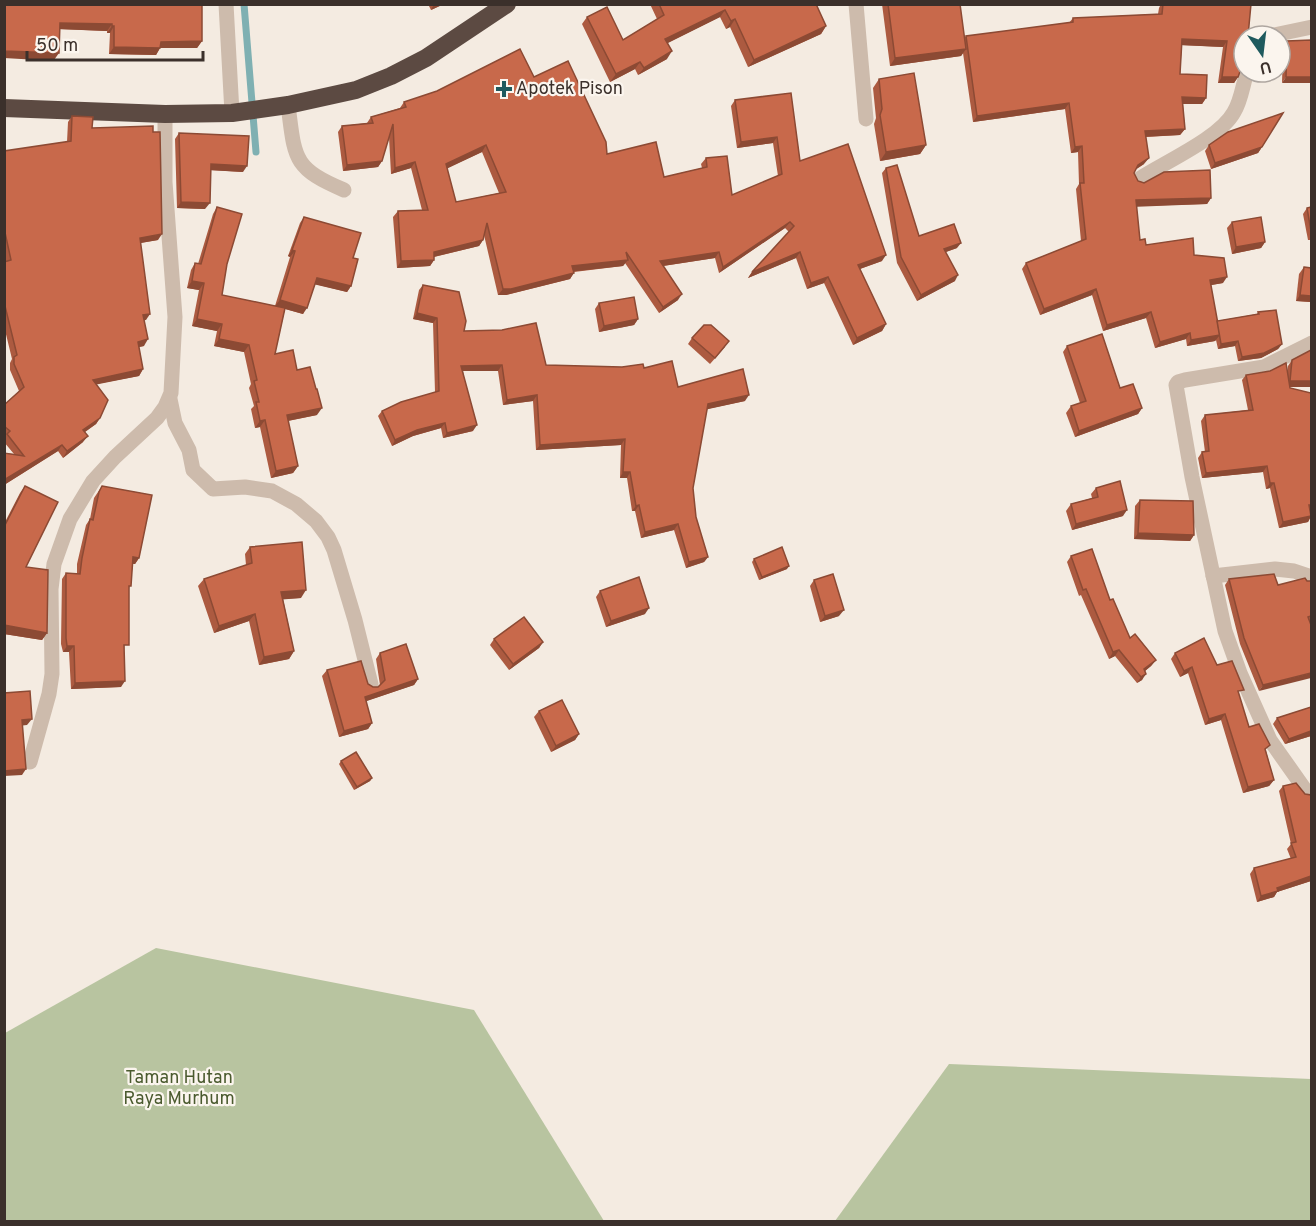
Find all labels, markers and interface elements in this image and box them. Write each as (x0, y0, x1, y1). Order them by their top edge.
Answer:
scale bar (27, 24, 202, 62)
north arrow (1232, 24, 1292, 84)
text: 50 m (36, 35, 78, 58)
text: U (1257, 56, 1273, 78)
place label: Apotek Pison (516, 78, 623, 101)
marker: Apotek Pison (497, 82, 511, 96)
park label: Taman Hutan Raya Murhum (123, 1067, 235, 1111)

